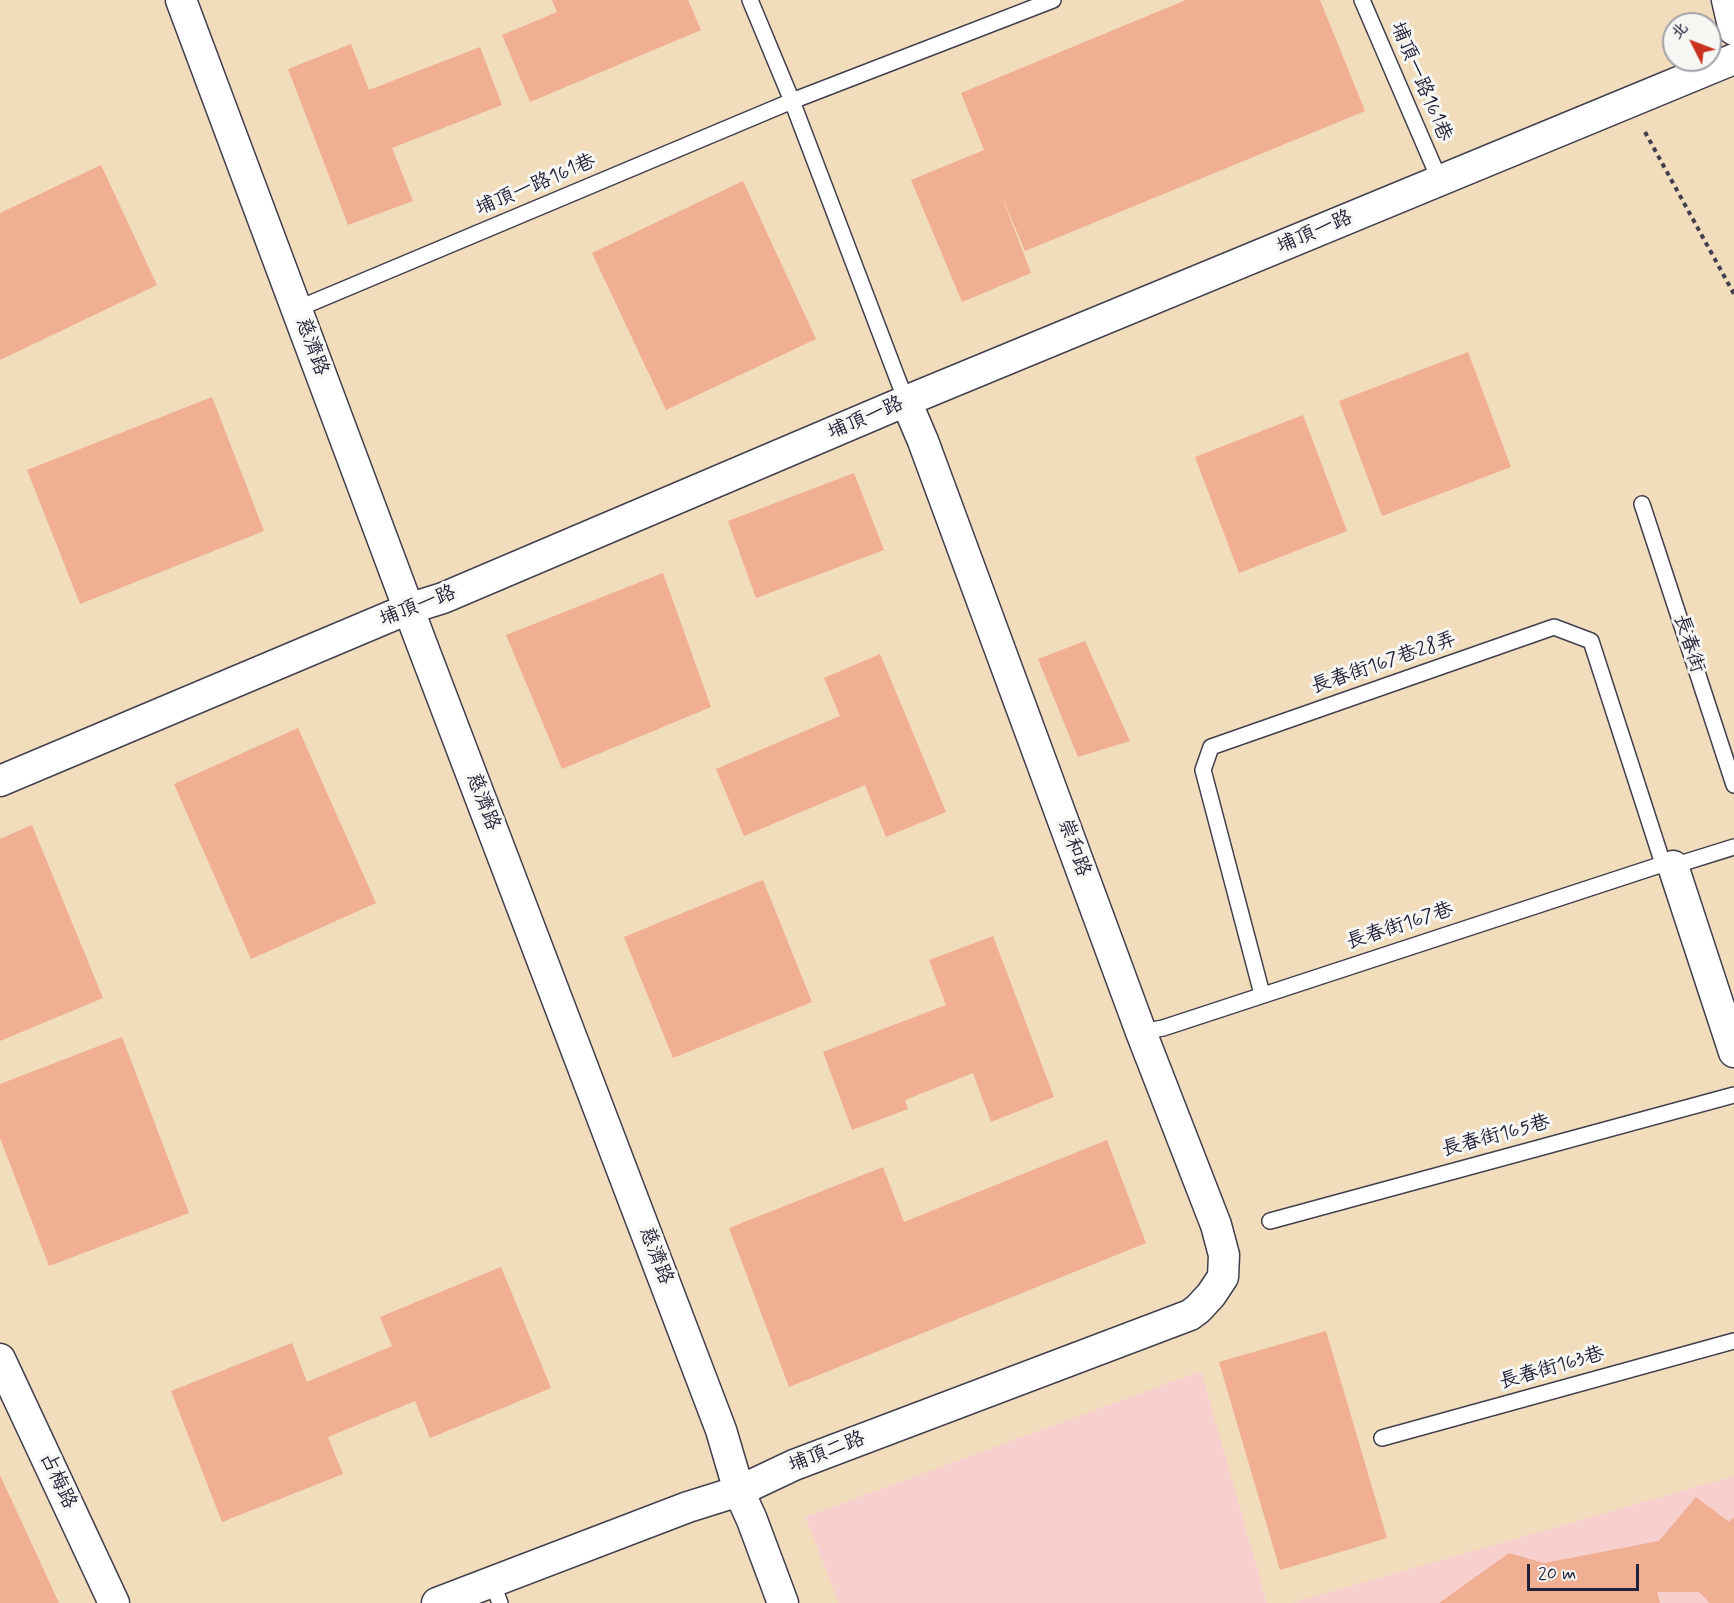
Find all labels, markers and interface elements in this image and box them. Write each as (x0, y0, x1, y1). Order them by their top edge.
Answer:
north arrow (1662, 12, 1722, 72)
text: 北 (1667, 18, 1693, 44)
street label: 埔頂一路161巷 (1384, 19, 1456, 145)
street label: 埔頂一路161巷 (473, 150, 599, 222)
street label: 埔頂一路 (1273, 206, 1357, 260)
street label: 慈濟路 (289, 315, 333, 379)
street label: 埔頂一路 (824, 392, 908, 446)
street label: 埔頂一路 (376, 581, 460, 633)
street label: 長春街 (1667, 612, 1709, 676)
street label: 長春街167巷28弄 (1308, 628, 1460, 700)
street label: 慈濟路 (460, 770, 504, 834)
street label: 崇和路 (1051, 816, 1095, 880)
street label: 長春街167巷 (1343, 898, 1457, 956)
street label: 長春街165巷 (1439, 1111, 1553, 1163)
street label: 慈濟路 (633, 1224, 677, 1288)
street label: 長春街163巷 (1497, 1343, 1607, 1395)
street label: 埔頂二路 (785, 1427, 869, 1479)
street label: 占梅路 (33, 1449, 81, 1513)
scale bar (1530, 1552, 1642, 1590)
text: 20 m (1538, 1562, 1576, 1586)

